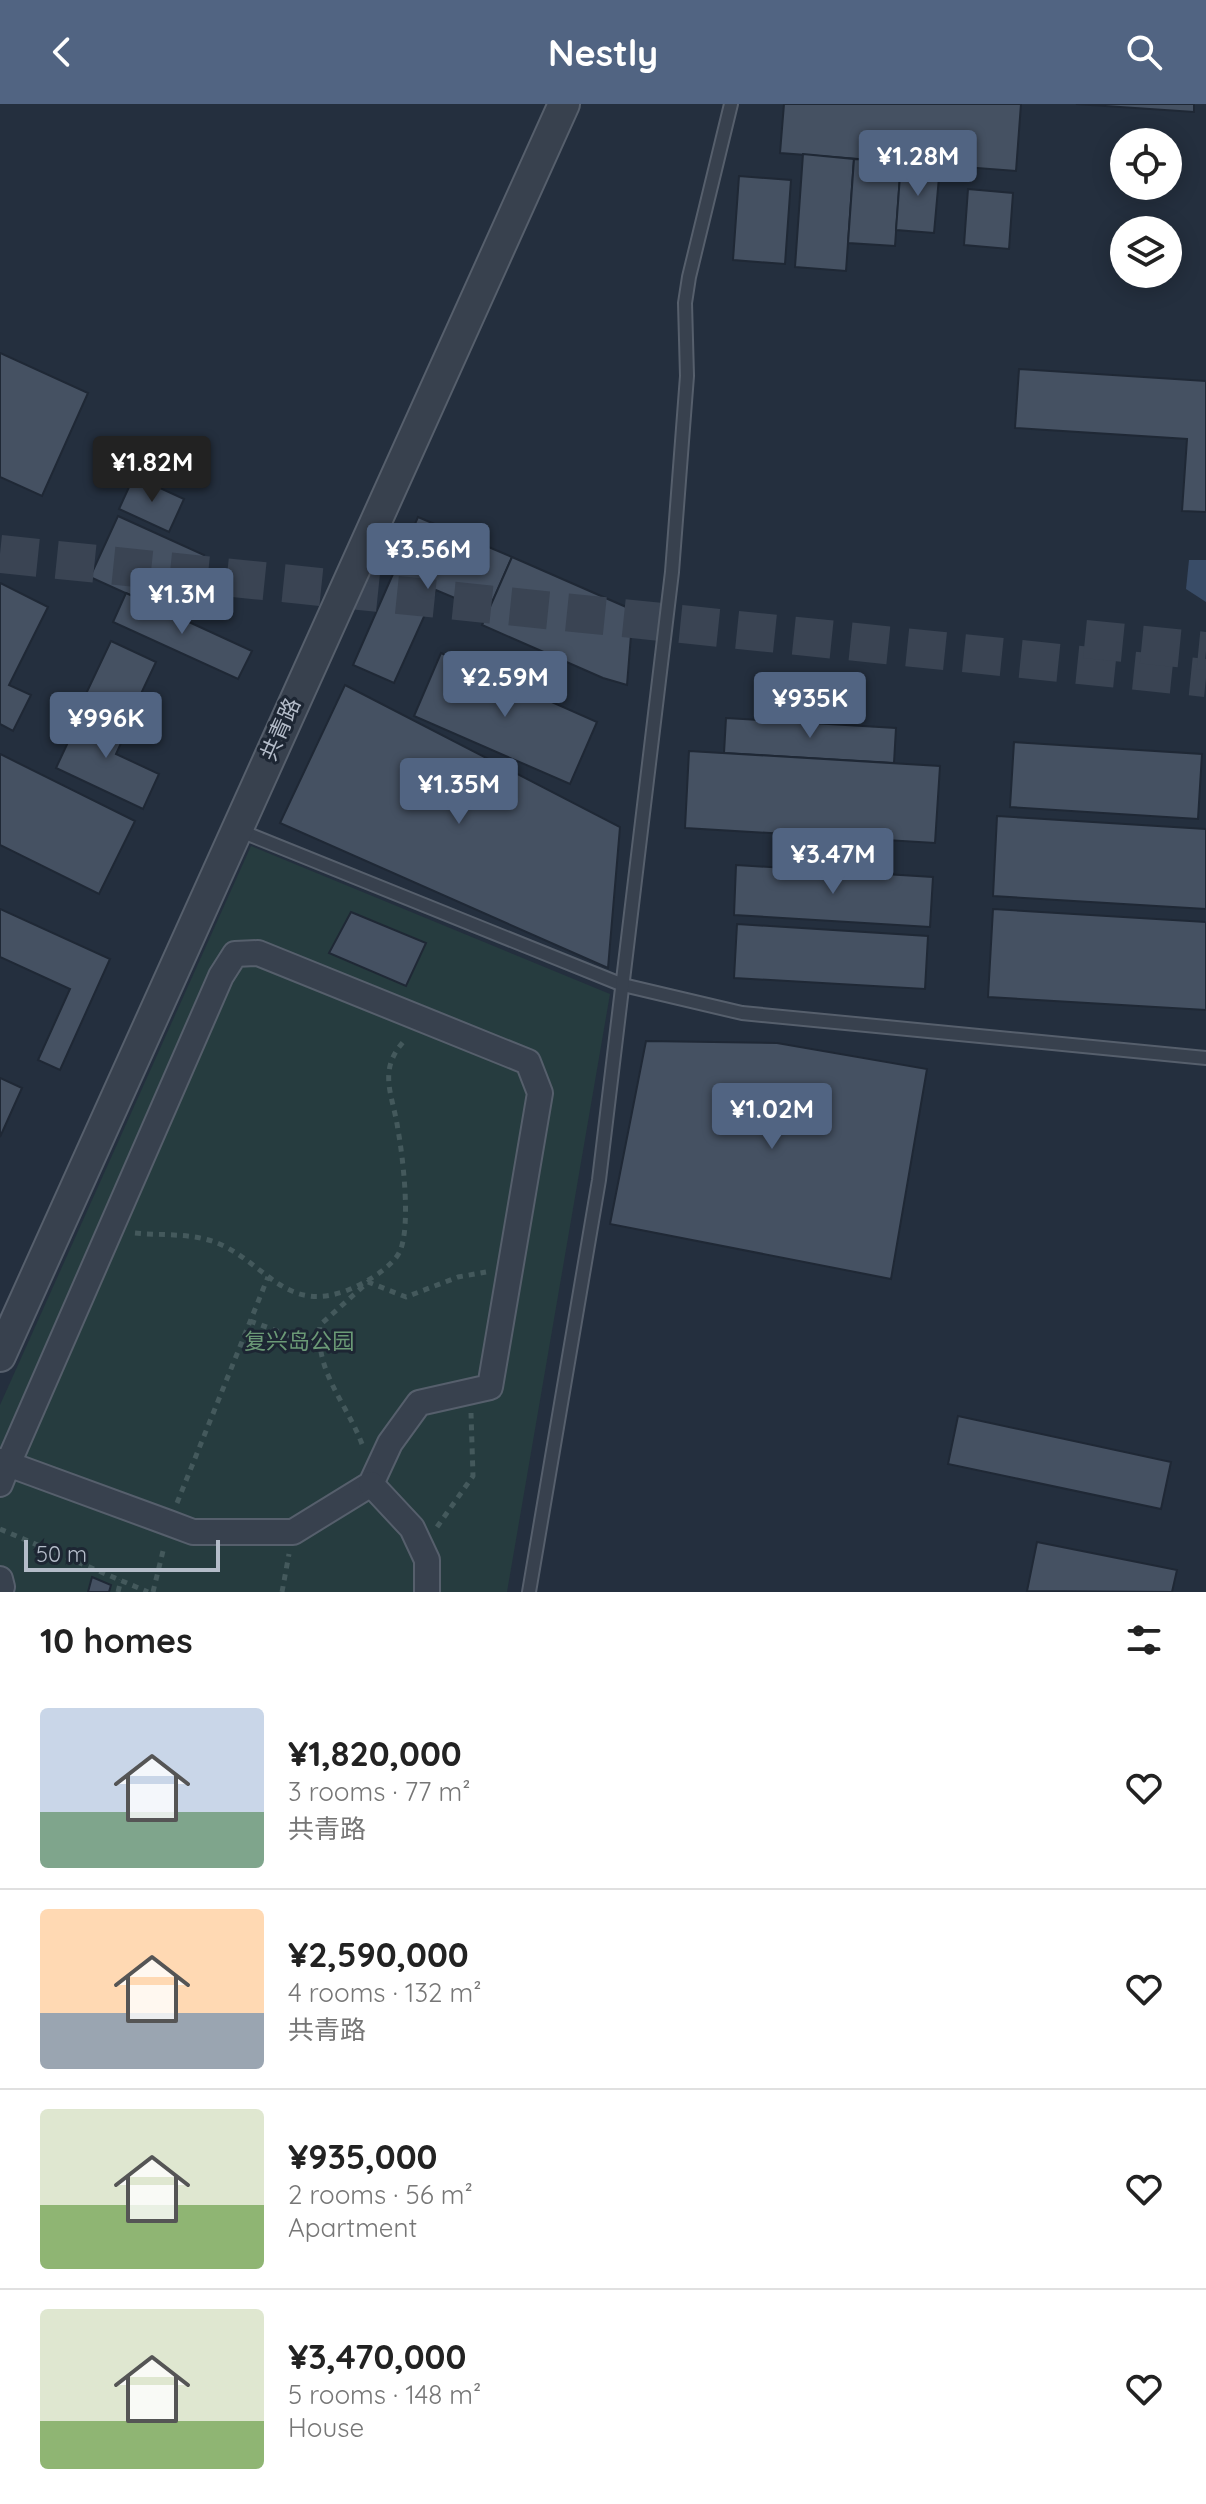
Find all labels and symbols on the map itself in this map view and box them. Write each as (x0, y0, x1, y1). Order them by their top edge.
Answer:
pin: ¥1.28M (853, 130, 983, 198)
pin: ¥1.82M (87, 436, 217, 504)
pin: ¥3.56M (363, 523, 493, 591)
pin: ¥1.3M (126, 568, 238, 636)
pin: ¥2.59M (440, 651, 570, 719)
pin: ¥935K (754, 672, 866, 740)
pin: ¥996K (50, 692, 162, 760)
street label: 共青路 (254, 693, 306, 765)
pin: ¥1.35M (394, 758, 524, 826)
pin: ¥3.47M (768, 828, 898, 896)
pin: ¥1.02M (707, 1083, 837, 1151)
park label: 复兴岛公园 (244, 1327, 354, 1355)
scale bar (24, 1536, 220, 1572)

